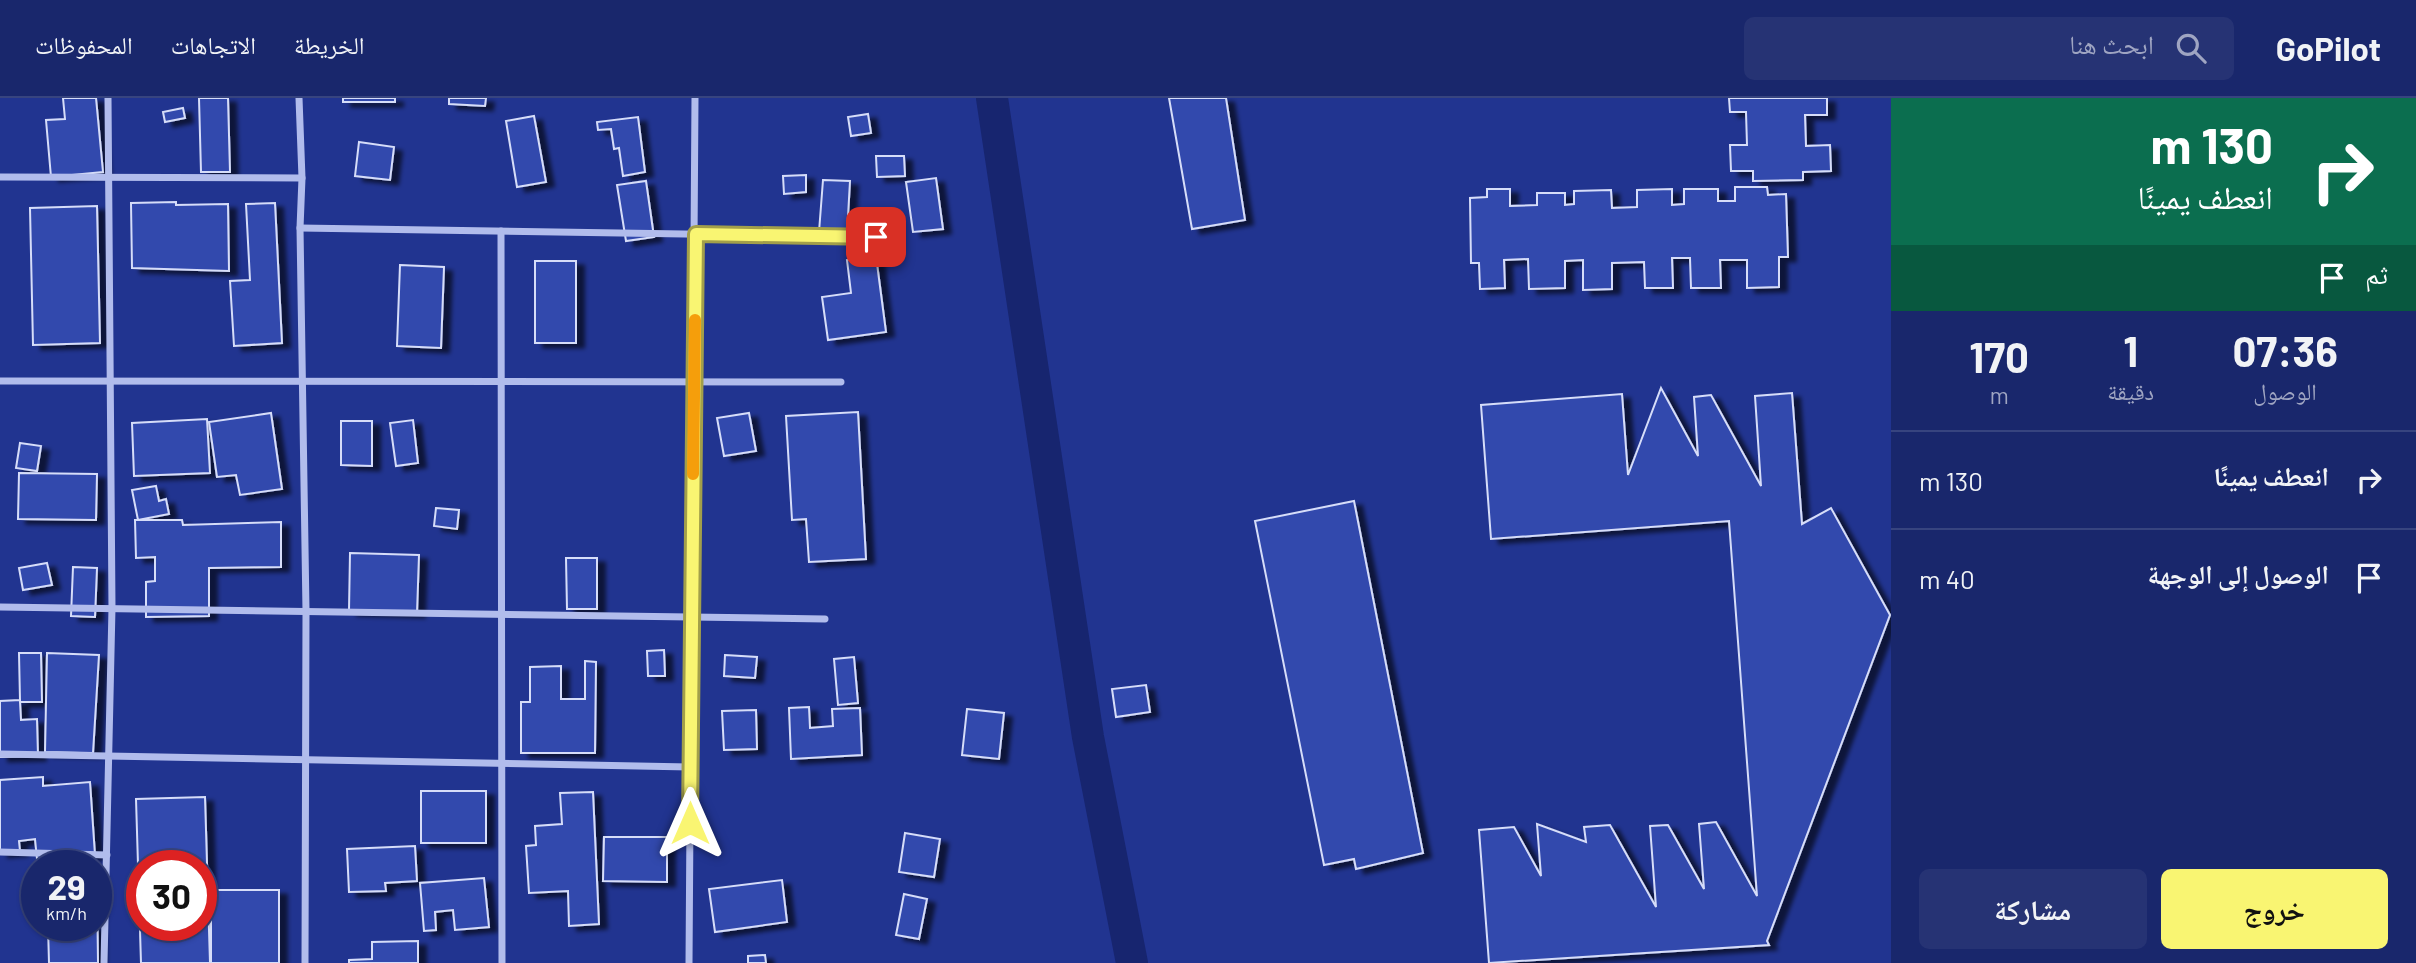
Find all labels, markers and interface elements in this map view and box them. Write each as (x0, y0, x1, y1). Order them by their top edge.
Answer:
search box (1744, 17, 2234, 80)
text: ابحث هنا (2069, 28, 2154, 59)
text: GoPilot (2276, 28, 2381, 68)
icon: search (2172, 29, 2210, 67)
text: المحفوظات (35, 30, 133, 59)
text: الاتجاهات (171, 30, 256, 59)
text: الخريطة (294, 30, 365, 59)
text: 130 m (2151, 115, 2273, 174)
icon: right (2297, 126, 2388, 217)
text: انعطف يمينًا (2138, 177, 2273, 215)
pin (846, 207, 906, 267)
icon: arrive (857, 218, 895, 256)
text: ثم (2365, 258, 2388, 289)
icon: arrive (2313, 259, 2351, 297)
text: 1 (2123, 325, 2138, 375)
text: 07:36 (2232, 325, 2338, 375)
text: 170 (1969, 331, 2029, 381)
text: دقيقة (2107, 377, 2154, 405)
text: الوصول (2253, 377, 2317, 405)
text: m (1990, 381, 2009, 409)
text: انعطف يمينًا (2214, 460, 2329, 491)
icon: right (2350, 461, 2388, 499)
text: 130 m (1919, 465, 1983, 496)
text: الوصول إلى الوجهة (2148, 558, 2329, 589)
icon: arrive (2350, 559, 2388, 597)
text: 40 m (1919, 563, 1975, 594)
position arrow (653, 786, 727, 860)
speed limit sign: 30 (126, 850, 217, 941)
text: 29 (47, 865, 86, 907)
button: مشاركة (1919, 869, 2147, 949)
button: خروج (2161, 869, 2388, 949)
text: km/h (46, 902, 87, 924)

